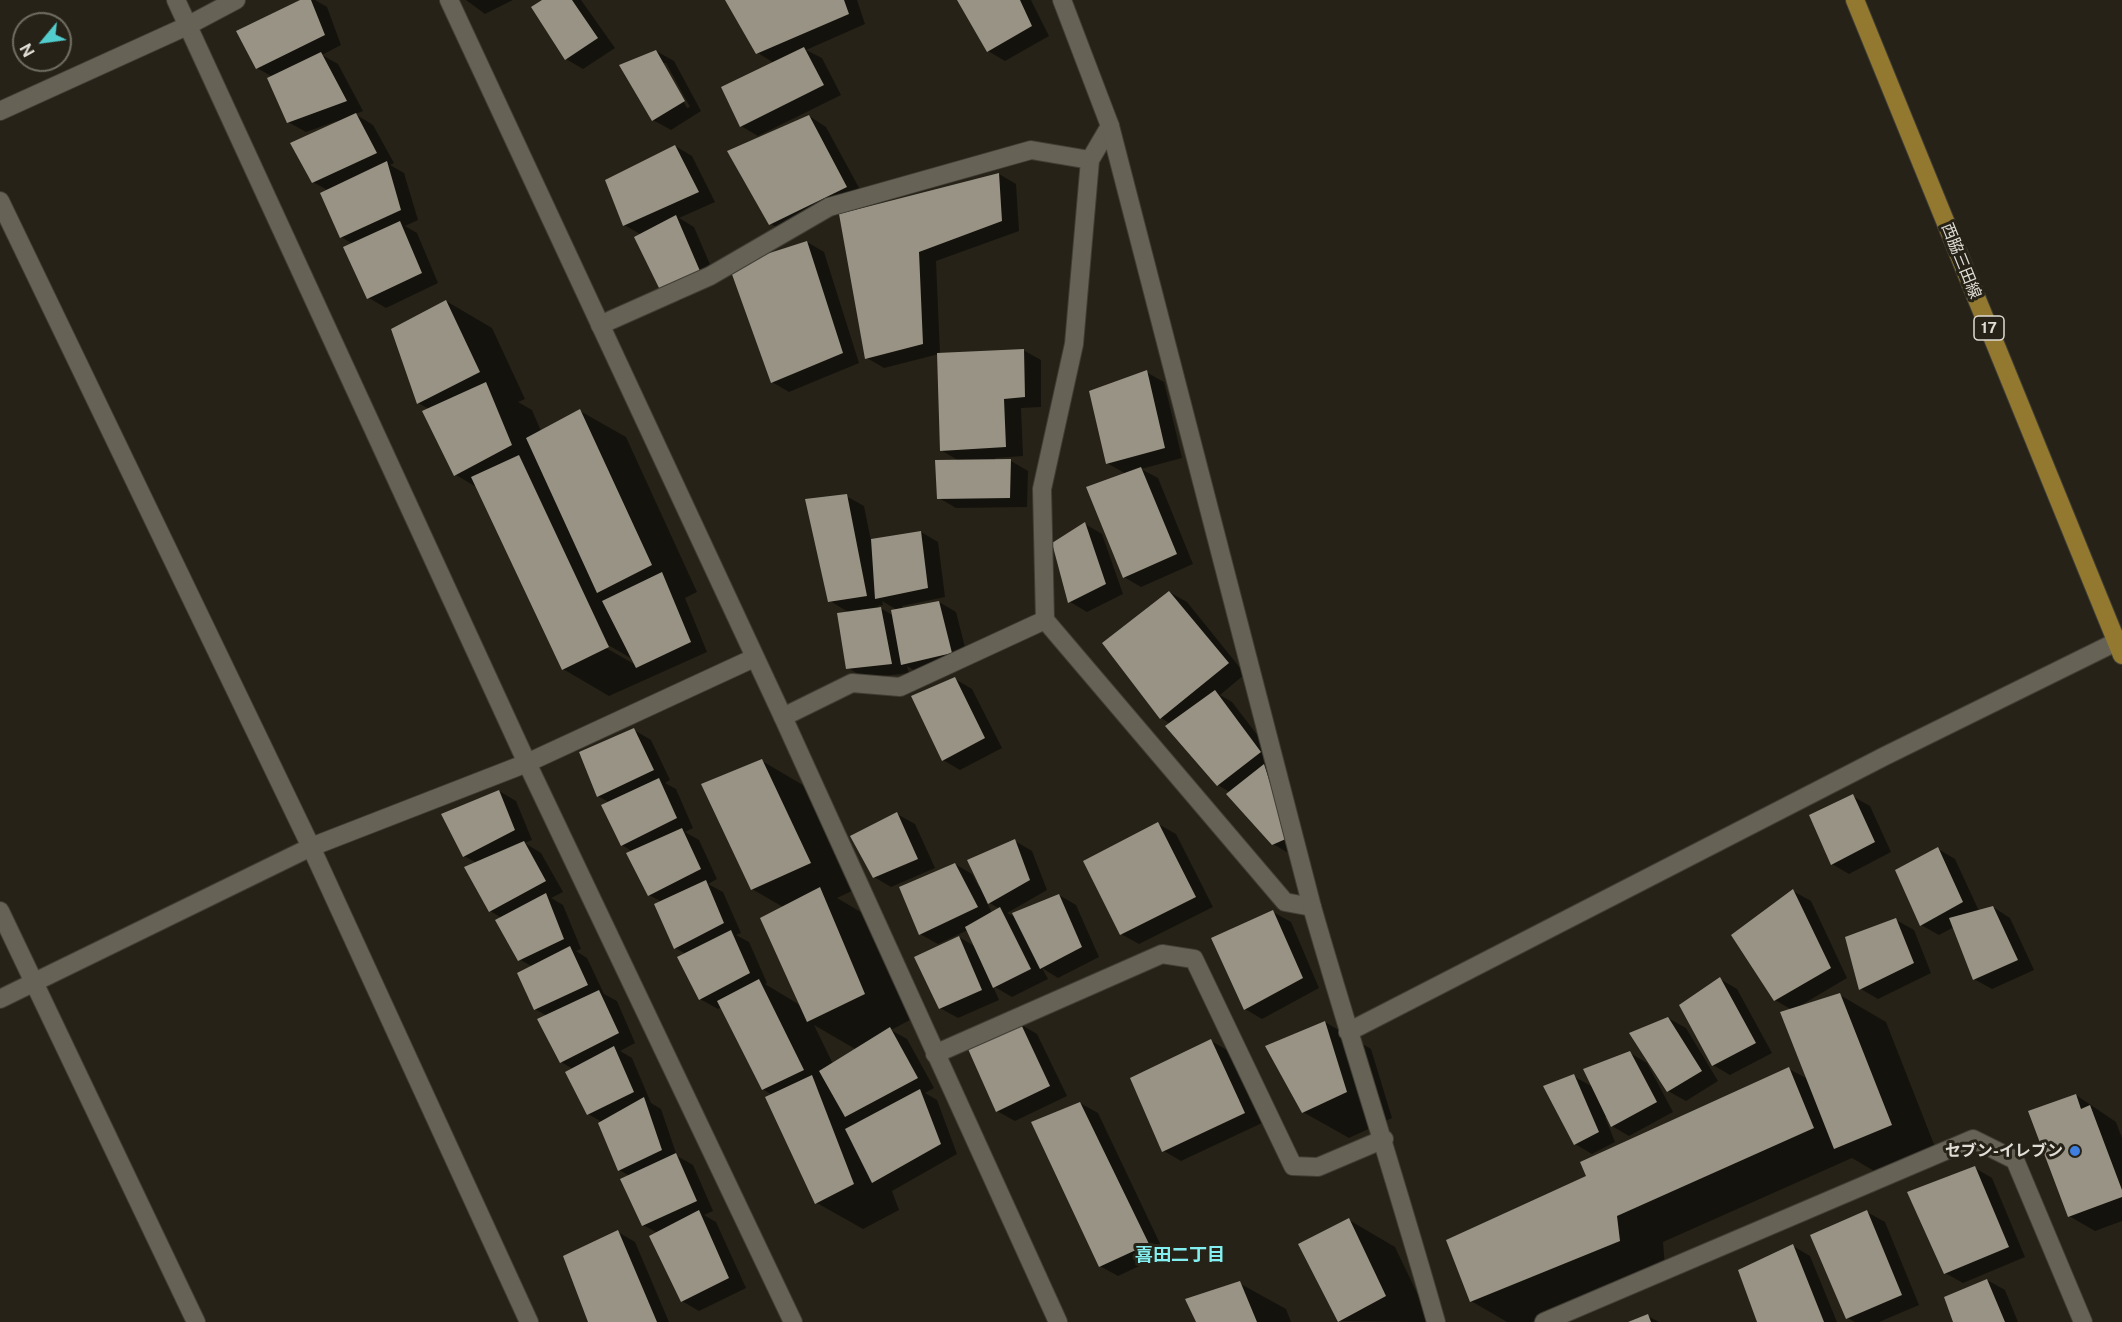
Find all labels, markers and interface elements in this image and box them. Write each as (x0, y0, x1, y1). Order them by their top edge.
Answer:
north arrow (12, 12, 72, 72)
text: N (16, 40, 39, 60)
street label: 西脇三田線 (1937, 220, 1985, 302)
road number: 17 (1974, 316, 2004, 340)
place label: セブン-イレブン (1945, 1141, 2063, 1161)
marker: セブン-イレブン (2068, 1144, 2082, 1158)
district label: 喜田二丁目 (1135, 1244, 1225, 1266)

